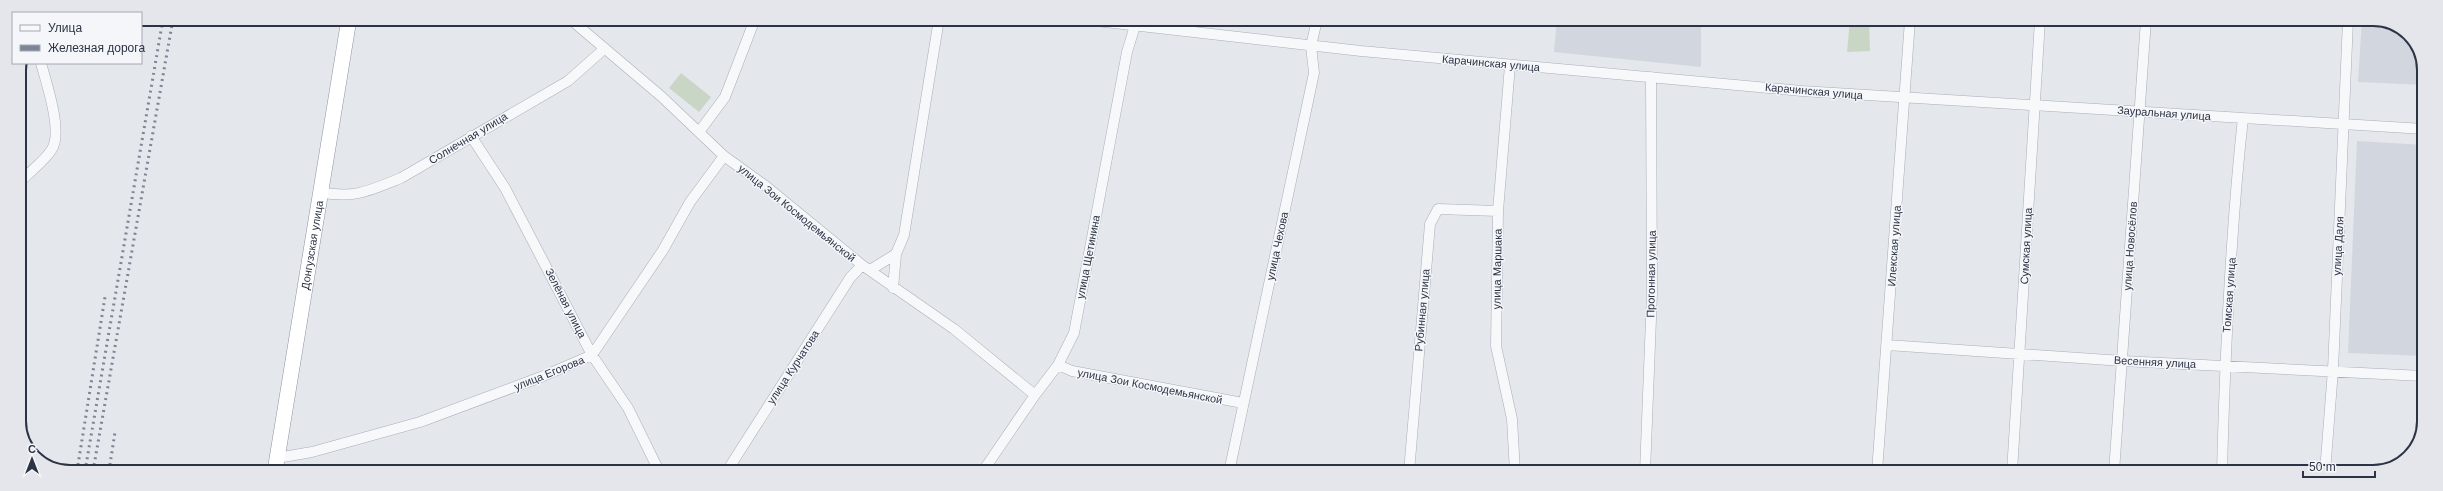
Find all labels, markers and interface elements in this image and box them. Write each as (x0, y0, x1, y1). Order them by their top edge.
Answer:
legend (12, 12, 142, 64)
text: Улица (48, 21, 82, 35)
text: Железная дорога (48, 41, 145, 55)
street label: Карачинская улица (1441, 53, 1541, 73)
street label: Карачинская улица (1764, 81, 1864, 101)
street label: Зауральная улица (2117, 104, 2212, 122)
street label: Солнечная улица (427, 109, 510, 166)
street label: улица Зои Космодемьянской (736, 162, 858, 264)
street label: Донгузская улица (299, 199, 325, 290)
street label: улица Новосёлов (2121, 201, 2139, 291)
street label: Илекская улица (1885, 204, 1903, 287)
street label: Сумская улица (2018, 206, 2034, 285)
street label: улица Чехова (1264, 210, 1290, 281)
street label: улица Щетинина (1074, 213, 1102, 300)
street label: улица Даля (2330, 216, 2346, 276)
street label: улица Маршака (1490, 228, 1504, 310)
street label: Прогонная улица (1644, 229, 1658, 318)
street label: Томская улица (2220, 256, 2238, 333)
street label: Зелёная улица (543, 266, 589, 341)
street label: Рубинная улица (1412, 267, 1432, 352)
street label: улица Курчатова (765, 327, 822, 406)
street label: улица Егорова (512, 353, 587, 393)
street label: Весенняя улица (2114, 354, 2197, 370)
street label: улица Зои Космодемьянской (1077, 366, 1223, 406)
north arrow (12, 439, 52, 479)
text: С (28, 443, 36, 455)
scale bar (2303, 453, 2375, 479)
text: 50 m (2309, 460, 2336, 474)

